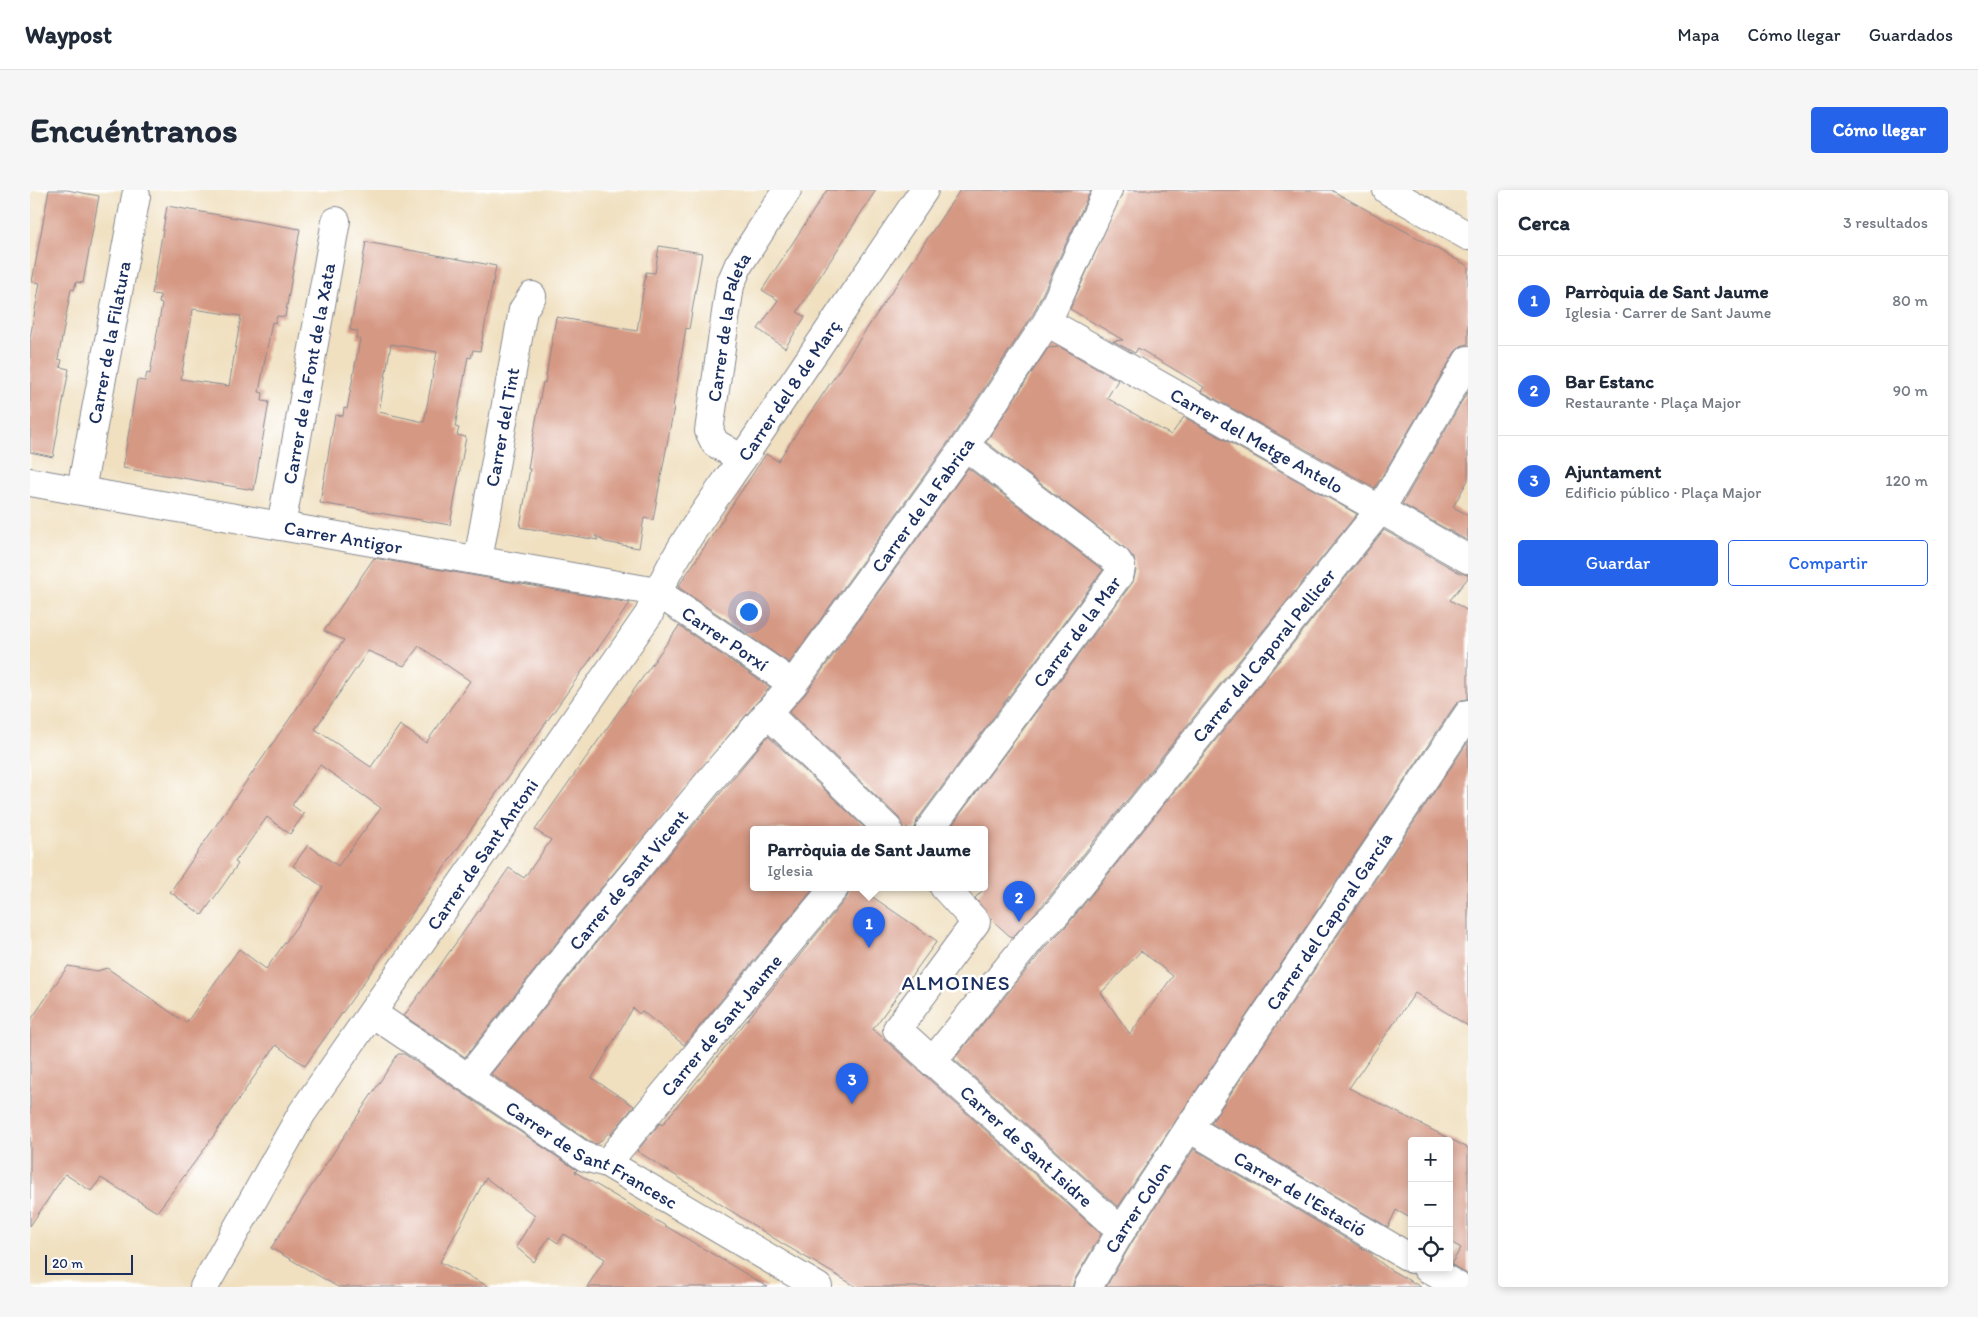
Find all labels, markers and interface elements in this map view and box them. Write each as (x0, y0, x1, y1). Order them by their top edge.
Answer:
text: Waypost (25, 20, 112, 49)
text: Mapa (1678, 24, 1719, 46)
text: Cómo llegar (1747, 24, 1841, 46)
text: Guardados (1869, 24, 1953, 46)
button: Cómo llegar (1811, 107, 1948, 153)
text: Encuéntranos (30, 109, 238, 151)
text: Cerca (1518, 210, 1570, 235)
text: 3 resultados (1843, 213, 1928, 232)
street label: Carrer de la Paleta (702, 247, 755, 403)
street label: Carrer de la Filatura (82, 259, 135, 426)
street label: Carrer de la Font de la Xata (277, 261, 340, 486)
text: Parròquia de Sant Jaume (1565, 280, 1769, 303)
text: 1 (1530, 291, 1538, 310)
text: 80 m (1892, 291, 1928, 310)
text: Iglesia · Carrer de Sant Jaume (1565, 303, 1771, 322)
street label: Carrer del 8 de Març (733, 315, 845, 465)
street label: Carrer del Tint (480, 366, 524, 488)
text: Bar Estanc (1565, 370, 1654, 393)
text: 2 (1530, 381, 1538, 400)
text: 90 m (1893, 381, 1928, 400)
street label: Carrer del Metge Antelo (1166, 382, 1348, 498)
text: Restaurante · Plaça Major (1565, 393, 1741, 412)
street label: Carrer de la Fabrica (866, 433, 979, 577)
text: Ajuntament (1565, 460, 1661, 483)
text: 3 (1530, 471, 1538, 490)
text: 120 m (1885, 471, 1928, 490)
text: Edificio público · Plaça Major (1565, 483, 1761, 502)
street label: Carrer Antigor (282, 515, 405, 559)
button: Guardar (1518, 540, 1718, 586)
button: Compartir (1728, 540, 1928, 586)
street label: Carrer del Caporal Pellicer (1187, 563, 1340, 747)
street label: Carrer de la Mar (1028, 571, 1126, 692)
your location (736, 599, 762, 625)
street label: Carrer Porxí (678, 601, 773, 676)
street label: Carrer de Sant Antoni (421, 774, 543, 934)
street label: Carrer de Sant Vicent (564, 805, 693, 955)
popup (750, 826, 988, 891)
street label: Carrer del Caporal García (1260, 828, 1397, 1014)
text: Parròquia de Sant Jaume (767, 838, 971, 861)
text: Iglesia (767, 861, 813, 880)
pin: 2 (1003, 881, 1035, 922)
pin: 1 (853, 907, 885, 948)
street label: Carrer de Sant Jaume (656, 949, 786, 1101)
district label: ALMOINES (901, 970, 1011, 995)
pin: 3 (836, 1063, 868, 1104)
street label: Carrer de Sant Isidre (955, 1080, 1098, 1212)
street label: Carrer de Sant Francesc (501, 1095, 682, 1214)
map controls (1408, 1137, 1453, 1272)
button: + (1408, 1137, 1453, 1182)
street label: Carrer de l'Estació (1230, 1145, 1371, 1241)
street label: Carrer Colon (1099, 1157, 1175, 1257)
button: − (1408, 1182, 1453, 1227)
button: locate (1408, 1227, 1453, 1272)
scale bar (45, 1252, 132, 1275)
text: 20 m (52, 1255, 83, 1272)

